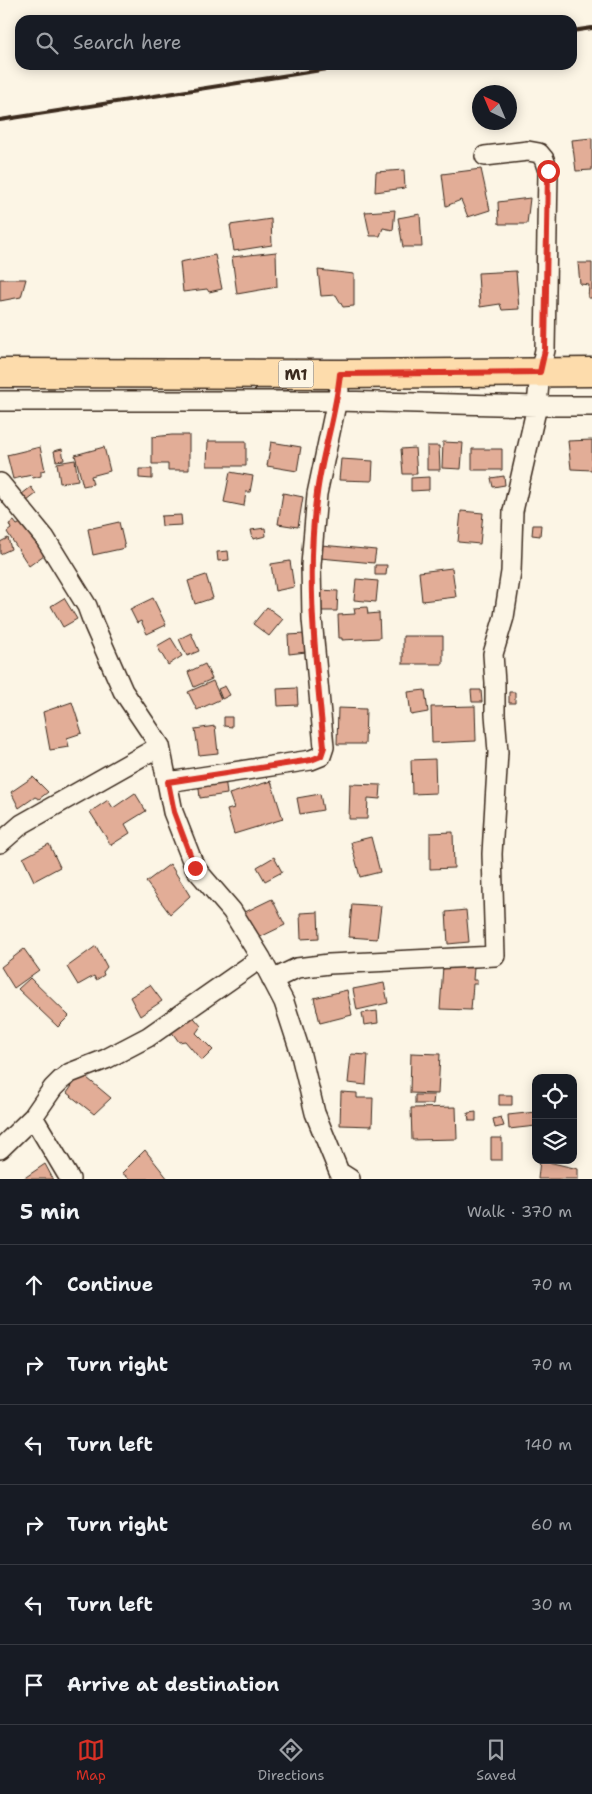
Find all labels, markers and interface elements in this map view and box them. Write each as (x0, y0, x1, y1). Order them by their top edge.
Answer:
search box (15, 15, 577, 70)
icon: search (33, 29, 61, 57)
text: Search here (73, 30, 182, 55)
north arrow (472, 85, 517, 130)
route start (537, 160, 560, 183)
road number: M1 (278, 360, 314, 388)
route end (184, 857, 207, 880)
map controls (532, 1074, 577, 1164)
button: locate (532, 1074, 577, 1119)
button: layers (532, 1119, 577, 1164)
text: 5 min (20, 1198, 80, 1226)
text: Walk · 370 m (467, 1201, 572, 1222)
icon: ahead (20, 1271, 48, 1299)
text: Continue (67, 1272, 153, 1297)
text: 70 m (531, 1274, 572, 1295)
icon: right (20, 1351, 48, 1379)
text: Turn right (67, 1352, 168, 1377)
text: 70 m (531, 1354, 572, 1375)
icon: left (20, 1431, 48, 1459)
text: Turn left (67, 1432, 153, 1457)
text: 140 m (525, 1434, 572, 1455)
icon: right (20, 1511, 48, 1539)
text: Turn right (67, 1512, 168, 1537)
text: 60 m (531, 1514, 572, 1535)
icon: left (20, 1591, 48, 1619)
text: Turn left (67, 1592, 153, 1617)
text: 30 m (531, 1594, 572, 1615)
icon: arrive (20, 1671, 48, 1699)
text: Arrive at destination (67, 1672, 279, 1697)
tab: Map (76, 1736, 106, 1784)
tab: Directions (258, 1736, 324, 1784)
tab: Saved (476, 1736, 516, 1784)

